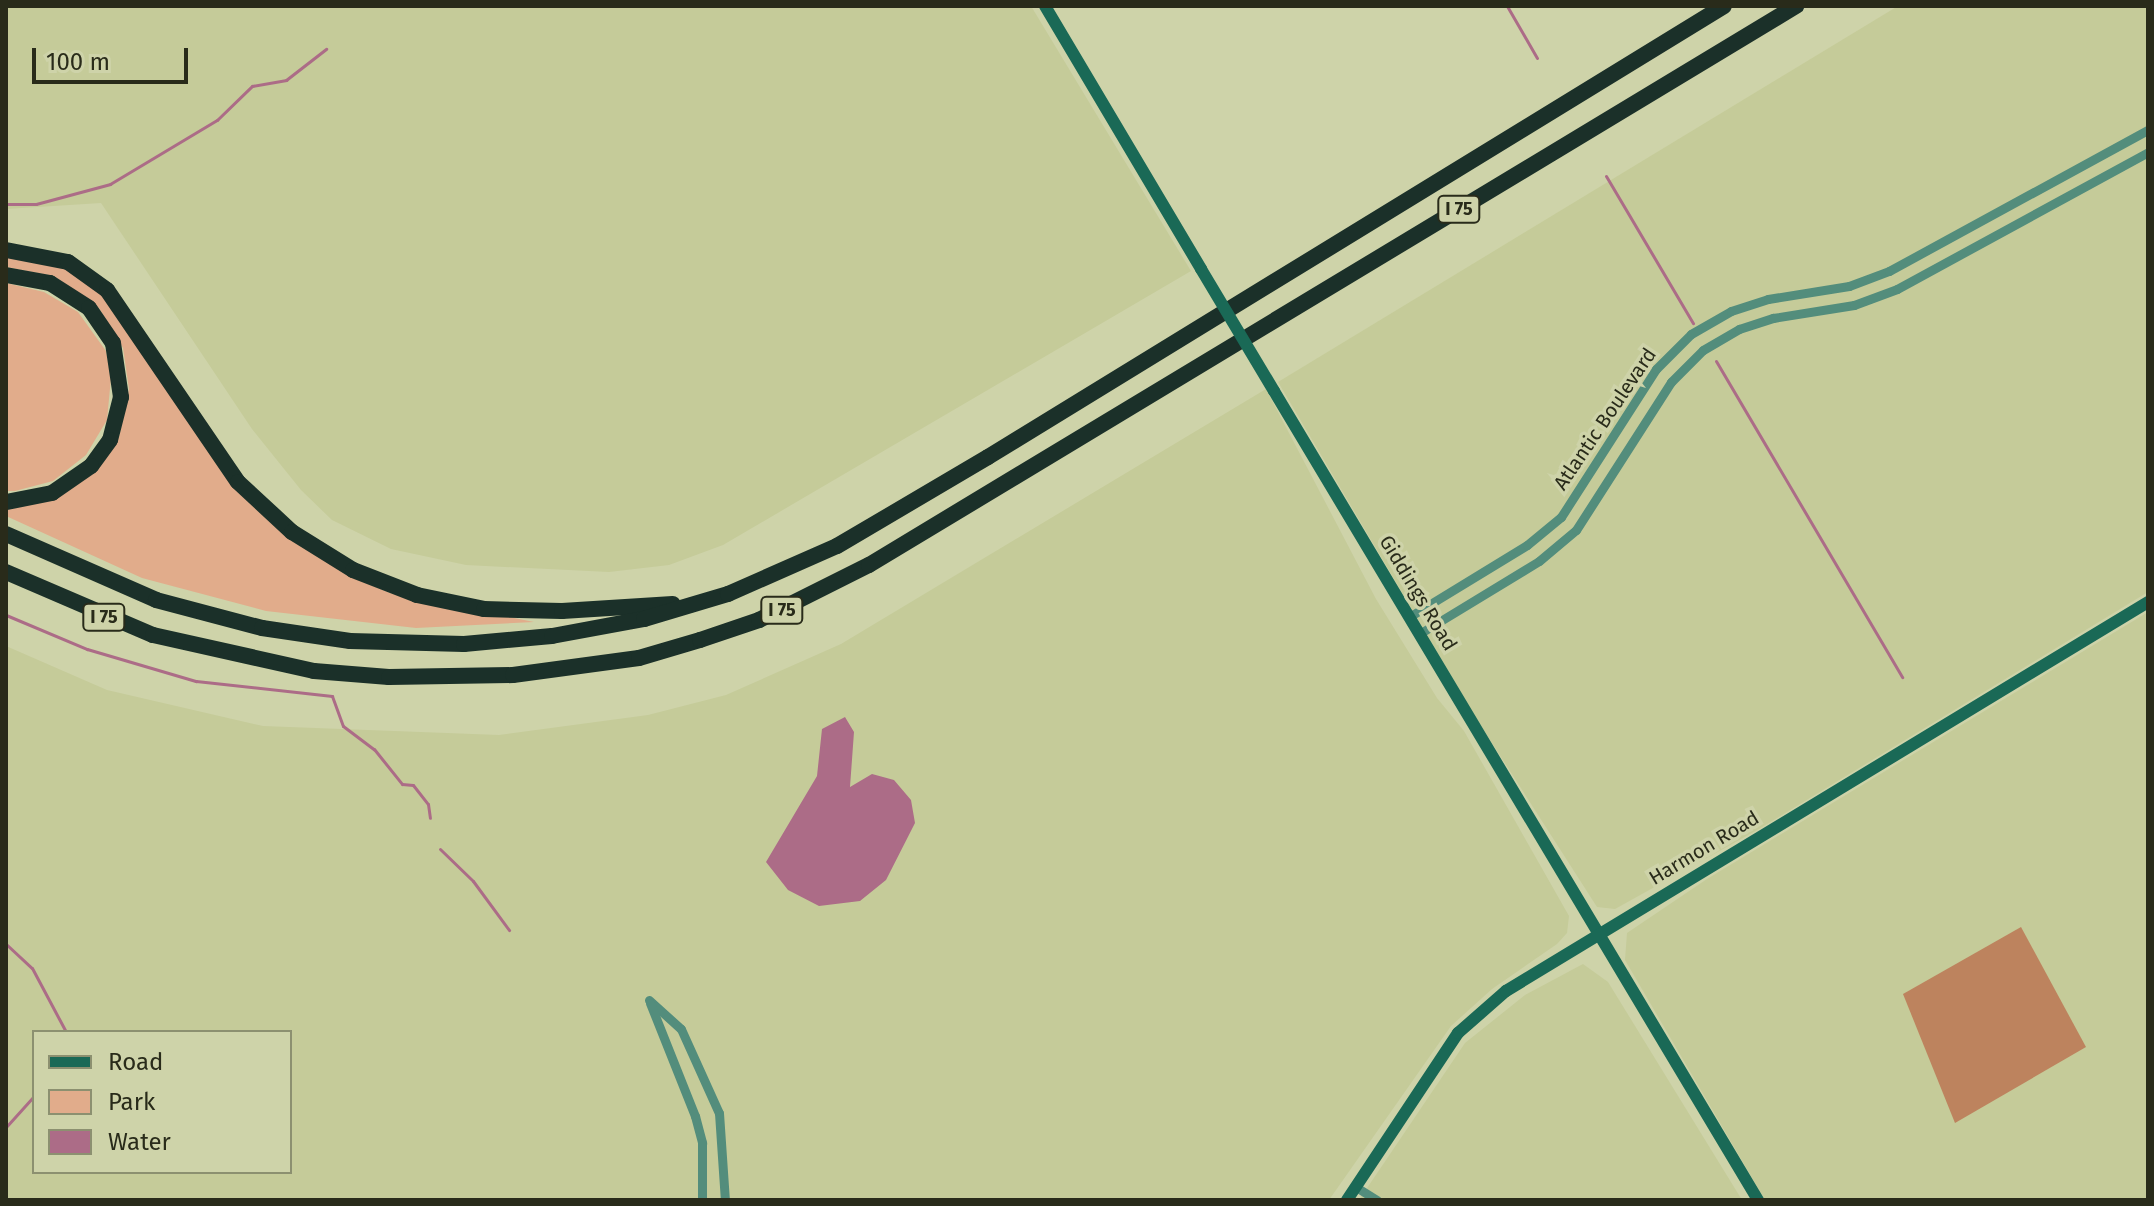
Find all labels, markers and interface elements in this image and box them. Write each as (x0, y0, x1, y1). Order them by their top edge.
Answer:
scale bar (36, 32, 192, 82)
text: 100 m (46, 48, 110, 76)
road number: I 75 (1437, 195, 1481, 223)
street label: Atlantic Boulevard (1549, 343, 1661, 495)
street label: Giddings Road (1374, 531, 1462, 655)
road number: I 75 (760, 596, 804, 624)
road number: I 75 (82, 603, 126, 631)
street label: Harmon Road (1645, 806, 1763, 890)
legend (32, 1030, 292, 1174)
text: Road (108, 1048, 163, 1076)
text: Park (108, 1088, 155, 1116)
text: Water (108, 1128, 171, 1156)

